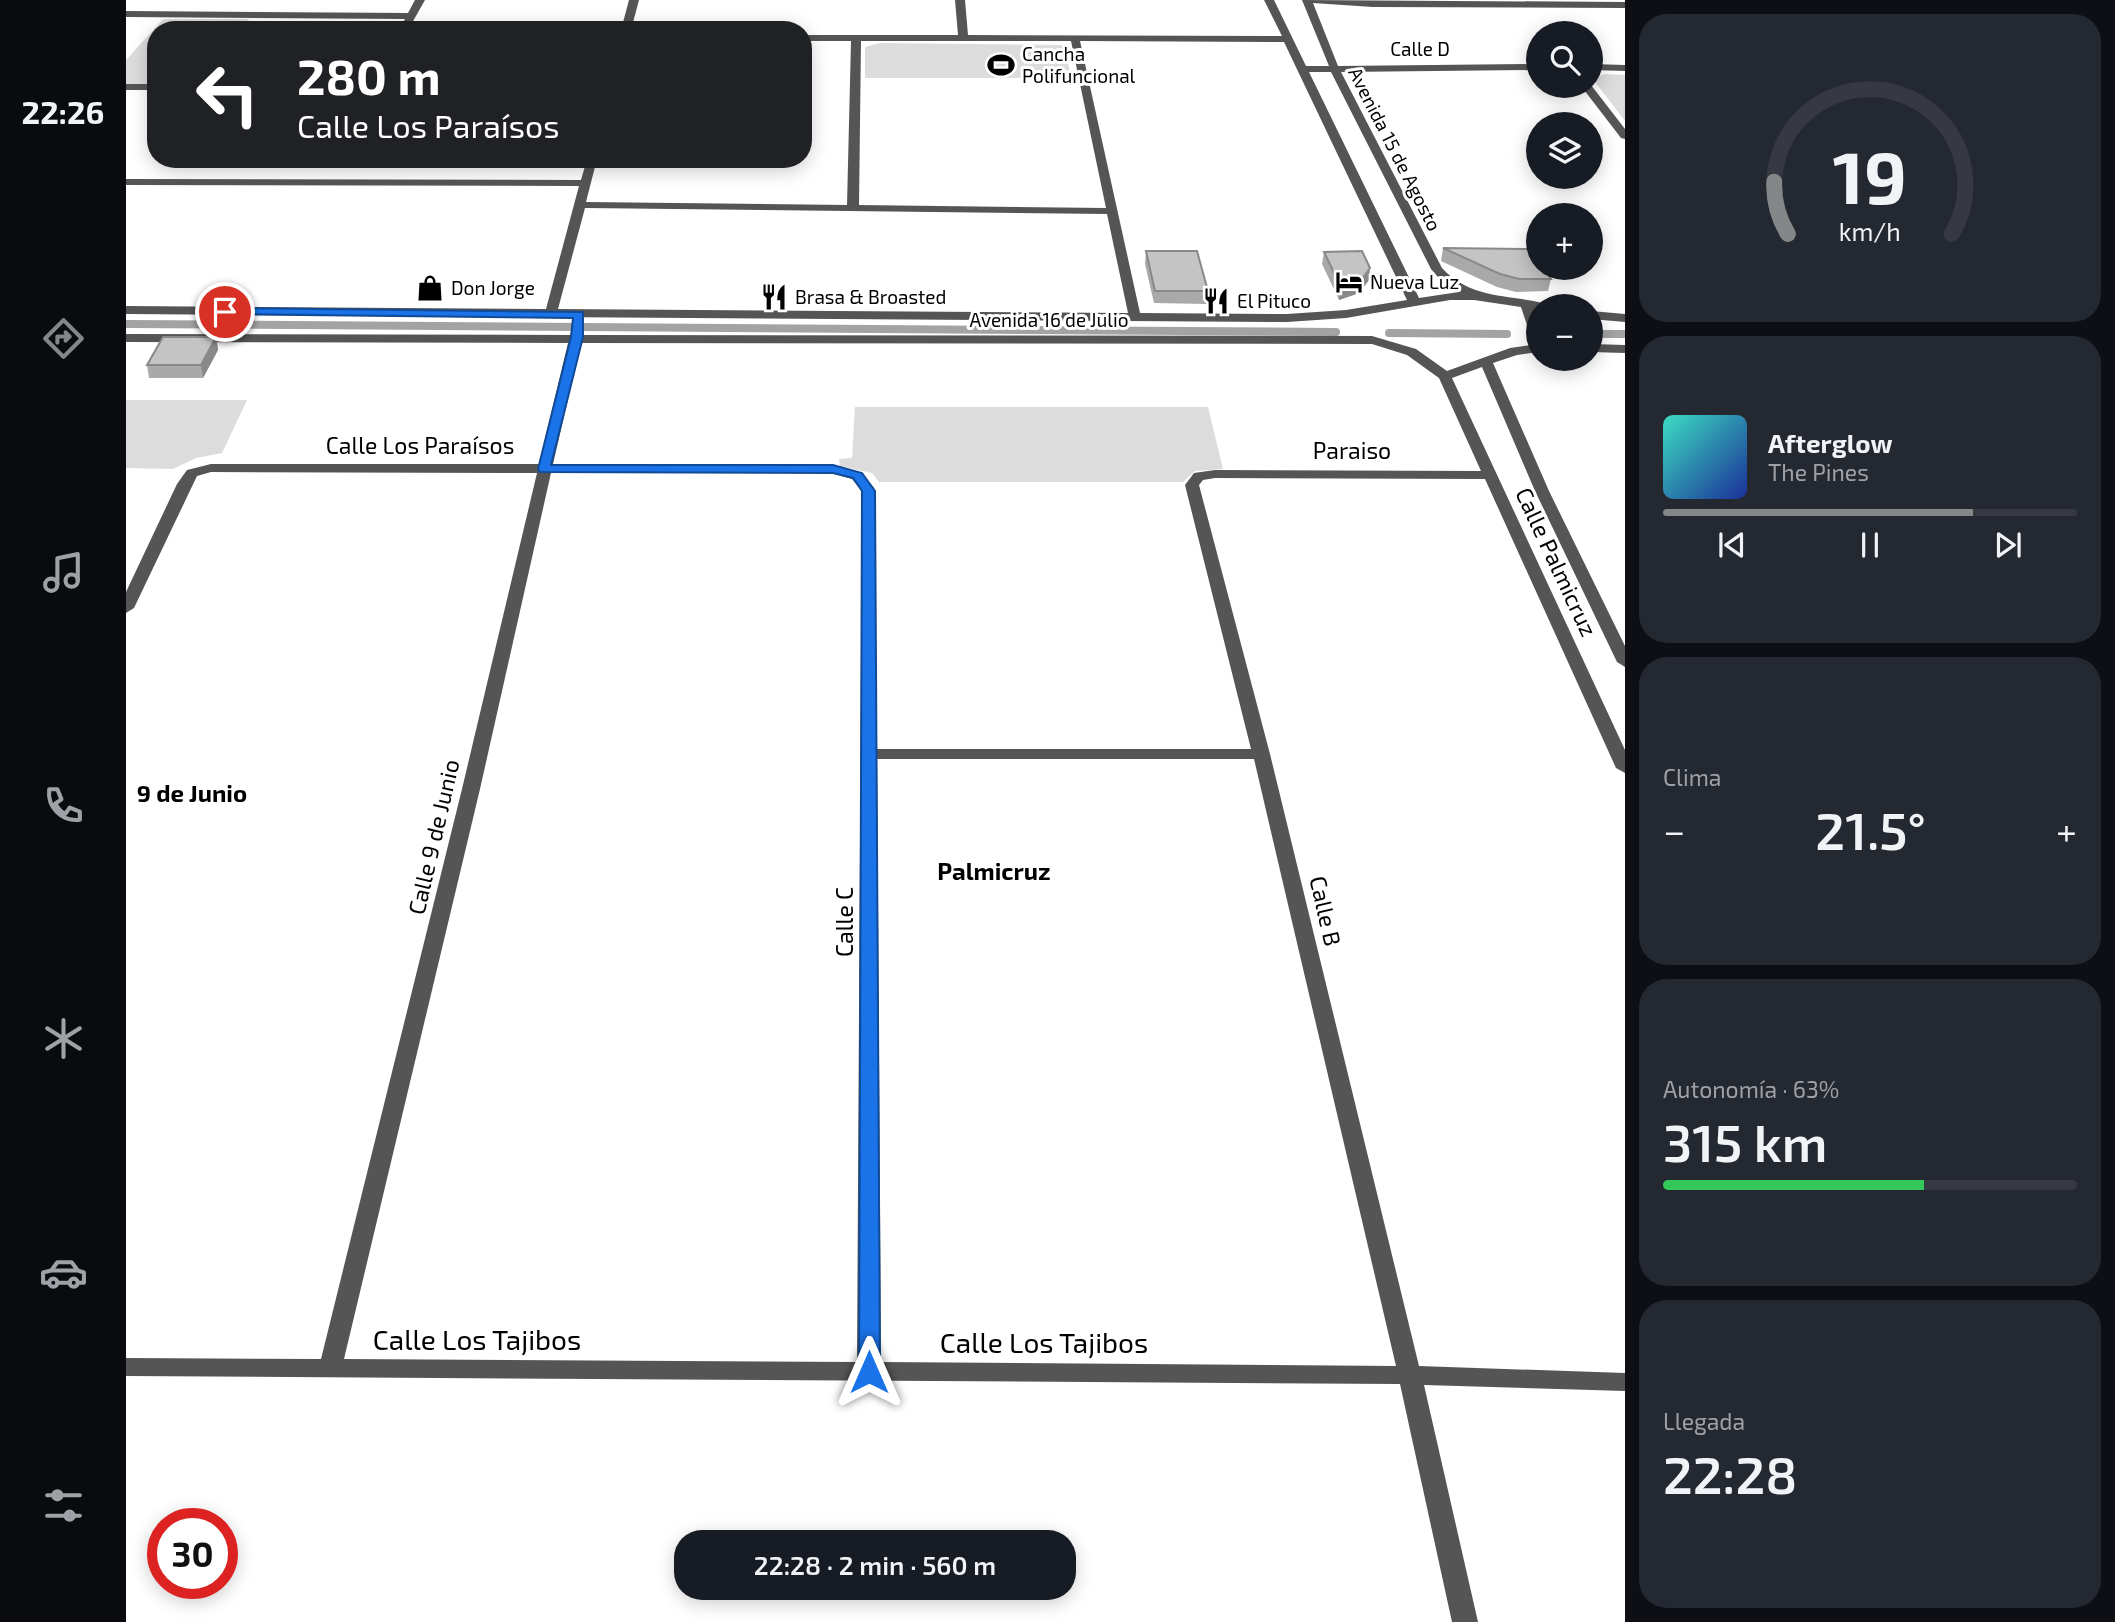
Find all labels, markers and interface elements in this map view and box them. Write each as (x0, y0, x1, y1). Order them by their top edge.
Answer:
map controls (1526, 21, 1603, 371)
button: search (1526, 21, 1603, 98)
street label: Calle D (1390, 37, 1450, 60)
place label: Cancha Polifuncional (1022, 42, 1136, 87)
text: 280 m (297, 46, 441, 105)
icon: left (182, 49, 273, 140)
sports icon: Cancha Polifuncional (986, 50, 1016, 80)
street label: Avenida 15 de Agosto (1344, 63, 1447, 234)
text: 22:26 (22, 92, 104, 130)
text: Calle Los Paraísos (297, 106, 559, 144)
button: layers (1526, 112, 1603, 189)
text: 19 (1833, 131, 1907, 219)
button: + (1526, 203, 1603, 280)
text: km/h (1839, 216, 1901, 246)
hotel icon: Nueva Luz (1334, 267, 1364, 297)
place label: Nueva Luz (1370, 270, 1459, 293)
shop icon: Don Jorge (415, 273, 445, 303)
place label: Don Jorge (451, 276, 535, 299)
pin (195, 282, 255, 342)
restaurant icon: Brasa & Broasted (759, 282, 789, 312)
place label: Brasa & Broasted (795, 285, 946, 308)
restaurant icon: El Pituco (1201, 286, 1231, 316)
place label: El Pituco (1237, 289, 1311, 312)
icon: arrive (206, 293, 244, 331)
button: − (1526, 294, 1603, 371)
street label: Avenida 16 de Julio (970, 308, 1128, 331)
icon: directions (39, 314, 88, 363)
text: Afterglow (1768, 427, 1893, 458)
street label: Calle Los Paraísos (326, 431, 514, 459)
street label: Paraiso (1313, 436, 1391, 464)
text: The Pines (1768, 458, 1869, 486)
street label: Calle Palmicruz (1510, 483, 1604, 640)
icon: previous (1713, 526, 1751, 564)
icon: pause (1851, 526, 1889, 564)
icon: next (1989, 526, 2027, 564)
icon: music (39, 548, 88, 597)
street label: Calle 9 de Junio (402, 756, 464, 917)
text: Clima (1663, 763, 1721, 791)
district label: 9 de Junio (137, 778, 247, 807)
icon: phone (39, 781, 88, 830)
text: 21.5° (1815, 798, 1926, 860)
text: − (1663, 807, 1685, 853)
text: + (2056, 807, 2077, 853)
district label: Palmicruz (937, 856, 1051, 885)
street label: Calle B (1304, 873, 1348, 949)
street label: Calle C (830, 887, 858, 957)
icon: climate (39, 1014, 88, 1063)
text: Autonomía · 63% (1663, 1075, 1839, 1103)
text: 315 km (1663, 1110, 1827, 1172)
icon: car (39, 1248, 88, 1297)
street label: Calle Los Tajibos (373, 1322, 581, 1356)
street label: Calle Los Tajibos (940, 1325, 1148, 1359)
position arrow (832, 1335, 906, 1409)
text: Llegada (1663, 1407, 1745, 1435)
text: 22:28 (1663, 1442, 1797, 1504)
icon: filters (39, 1481, 88, 1530)
speed limit sign: 30 (147, 1508, 238, 1599)
text: 22:28 · 2 min · 560 m (754, 1549, 996, 1580)

